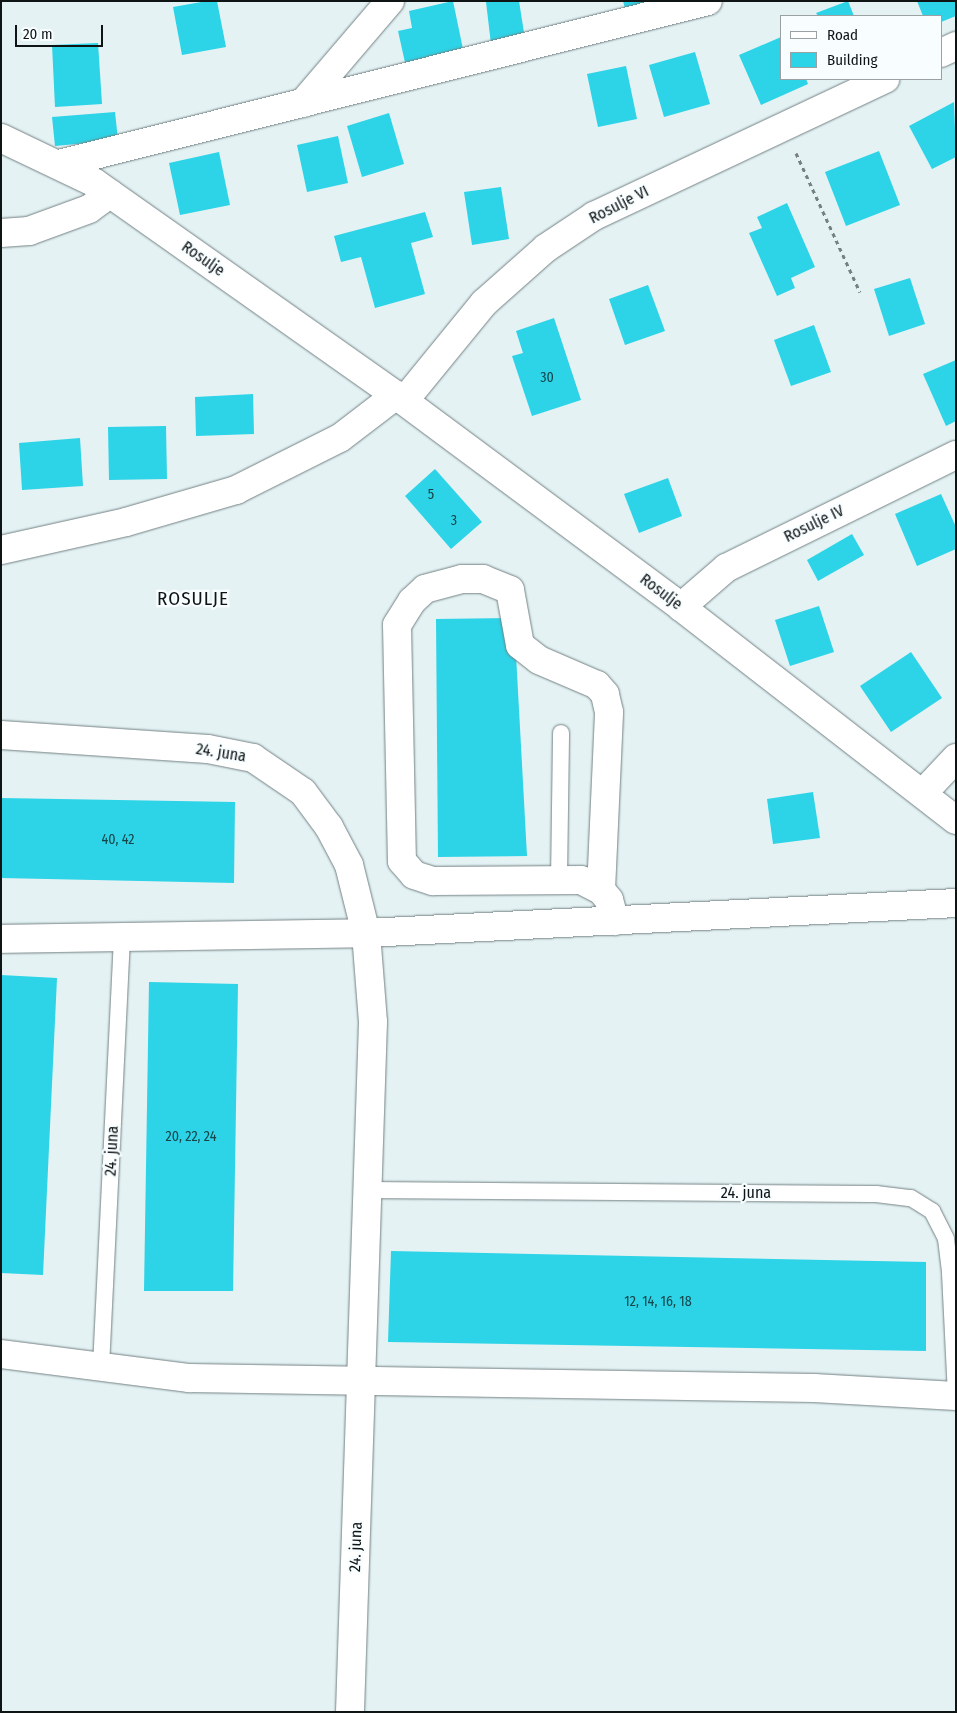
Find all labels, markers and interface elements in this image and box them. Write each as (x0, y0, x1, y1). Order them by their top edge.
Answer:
scale bar (18, 15, 105, 47)
legend (780, 15, 942, 80)
text: 20 m (23, 25, 53, 43)
text: Road (827, 26, 858, 44)
text: Building (827, 51, 878, 69)
street label: Rosulje VI (586, 182, 652, 228)
street label: Rosulje (178, 237, 228, 281)
house number: 30 (540, 370, 554, 386)
house number: 5 (428, 487, 434, 503)
street label: Rosulje IV (781, 501, 847, 547)
house number: 3 (451, 513, 457, 529)
street label: Rosulje (636, 570, 686, 614)
district label: ROSULJE (156, 588, 230, 610)
street label: 24. juna (195, 740, 247, 766)
house number: 40, 42 (101, 832, 135, 848)
street label: 24. juna (101, 1125, 123, 1177)
house number: 20, 22, 24 (166, 1129, 216, 1145)
street label: 24. juna (721, 1183, 771, 1203)
house number: 12, 14, 16, 18 (624, 1294, 692, 1310)
street label: 24. juna (346, 1522, 366, 1572)

